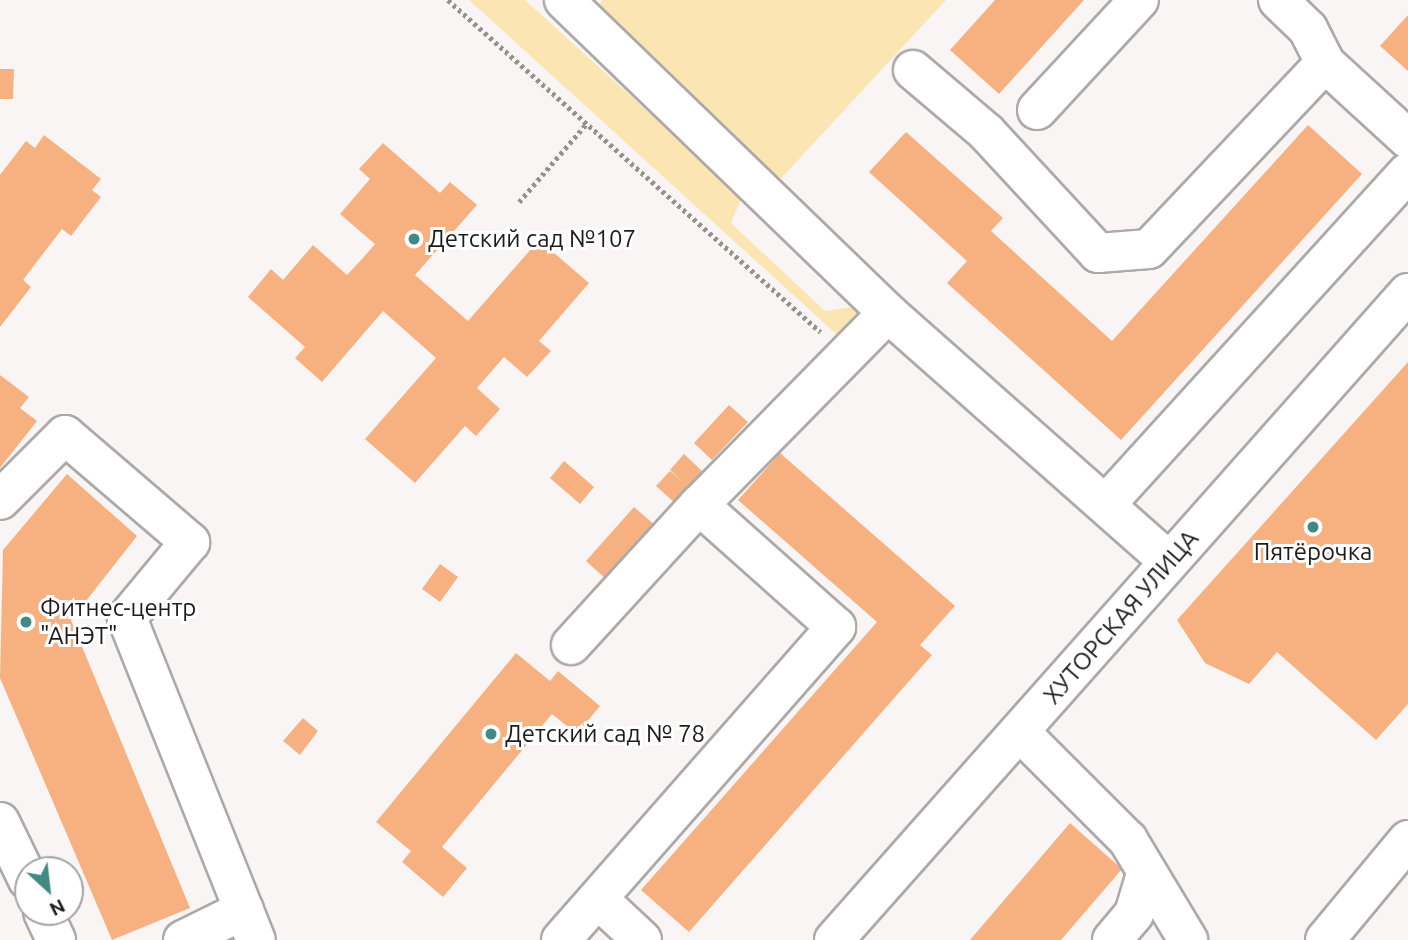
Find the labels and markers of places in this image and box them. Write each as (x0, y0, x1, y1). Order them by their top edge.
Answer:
place label: Детский сад №107 (428, 225, 636, 253)
marker: Детский сад №107 (406, 231, 422, 247)
marker: Пятёрочка (1305, 519, 1321, 535)
place label: Пятёрочка (1254, 538, 1372, 566)
place label: Фитнес-центр "АНЭТ" (40, 594, 196, 650)
marker: Фитнес-центр "АНЭТ" (18, 614, 34, 630)
place label: Детский сад № 78 (505, 720, 705, 748)
marker: Детский сад № 78 (483, 726, 499, 742)

